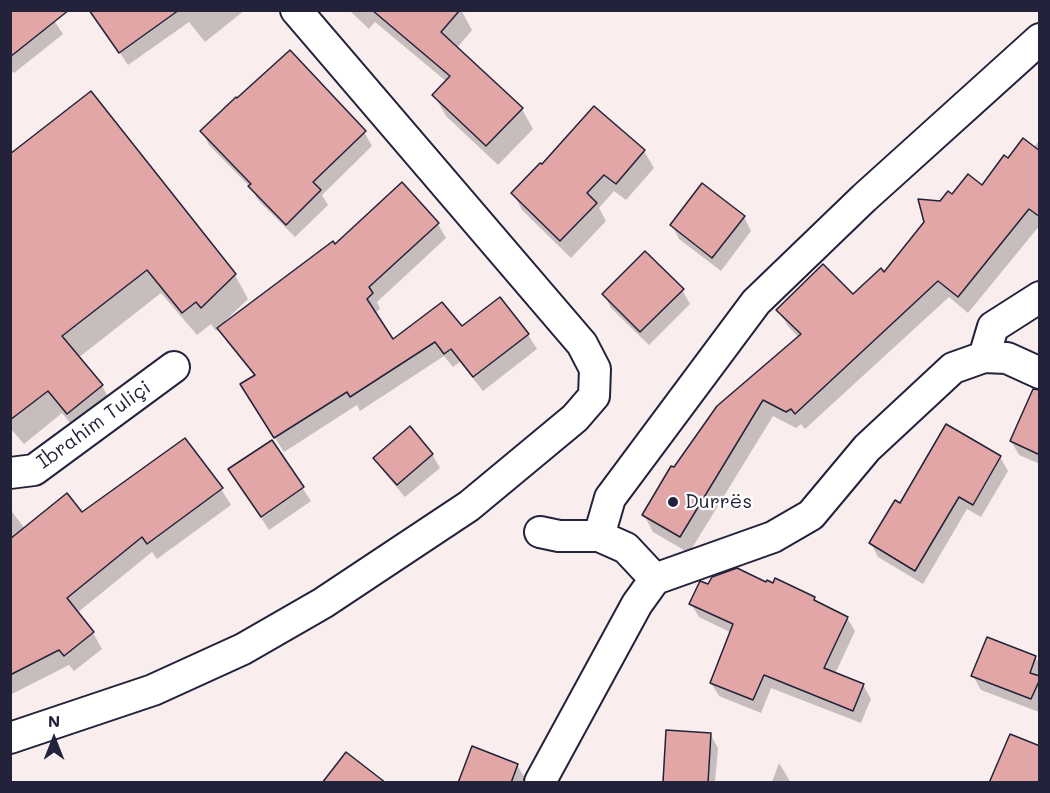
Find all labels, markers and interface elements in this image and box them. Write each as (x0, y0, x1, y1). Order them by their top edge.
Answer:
street label: Ibrahim Tuliçi (32, 376, 156, 474)
place label: Durrës (685, 490, 752, 514)
marker: Durrës (666, 495, 680, 509)
north arrow (24, 709, 84, 769)
text: N (48, 710, 60, 731)

